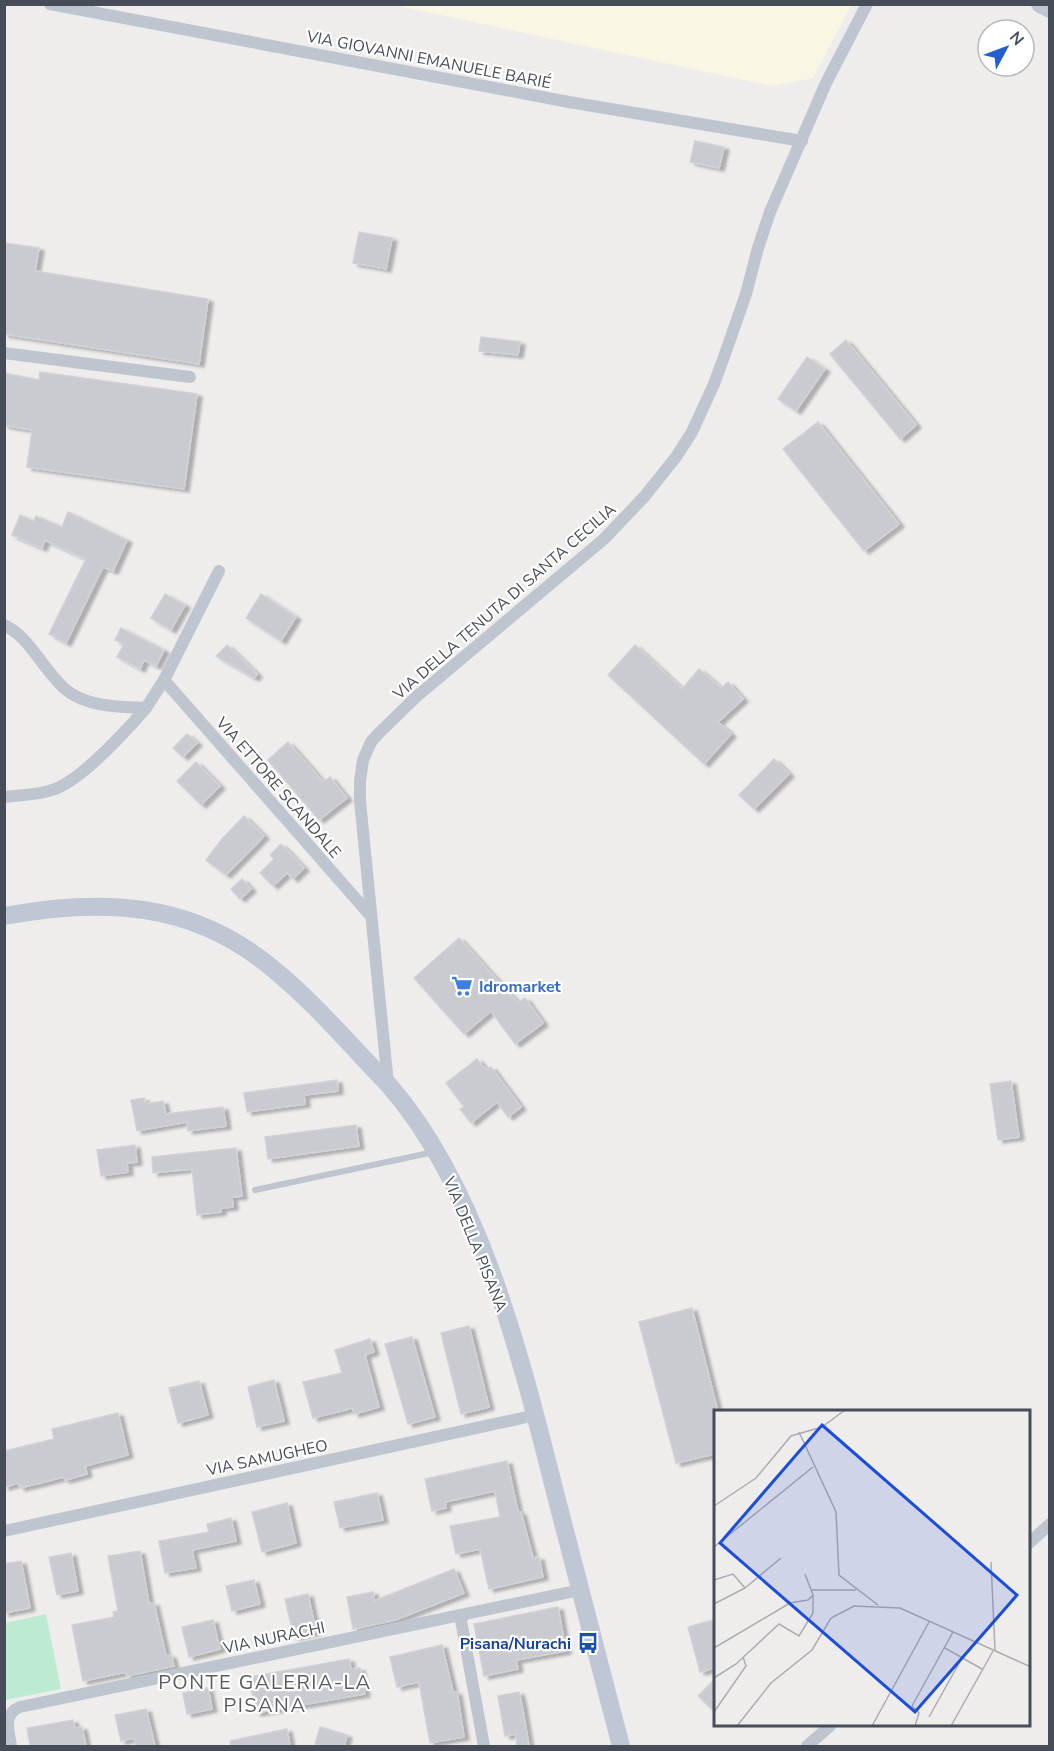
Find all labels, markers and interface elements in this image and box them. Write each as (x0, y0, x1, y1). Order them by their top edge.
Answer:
north arrow (976, 18, 1036, 78)
street label: VIA GIOVANNI EMANUELE BARIÉ (304, 25, 553, 94)
text: N (1004, 27, 1029, 51)
street label: VIA DELLA TENUTA DI SANTA CECILIA (388, 499, 621, 705)
street label: VIA ETTORE SCANDALE (210, 712, 346, 863)
supermarket icon: Idromarket (450, 974, 474, 998)
place label: Idromarket (479, 976, 562, 998)
street label: VIA DELLA PISANA (438, 1173, 512, 1316)
inset map (714, 1410, 1030, 1727)
street label: VIA SAMUGHEO (204, 1434, 330, 1482)
street label: VIA NURACHI (220, 1616, 327, 1660)
bus stop icon: Pisana/Nurachi (576, 1631, 600, 1655)
place label: Pisana/Nurachi (460, 1633, 571, 1655)
district label: PONTE GALERIA-LA PISANA (158, 1669, 372, 1719)

